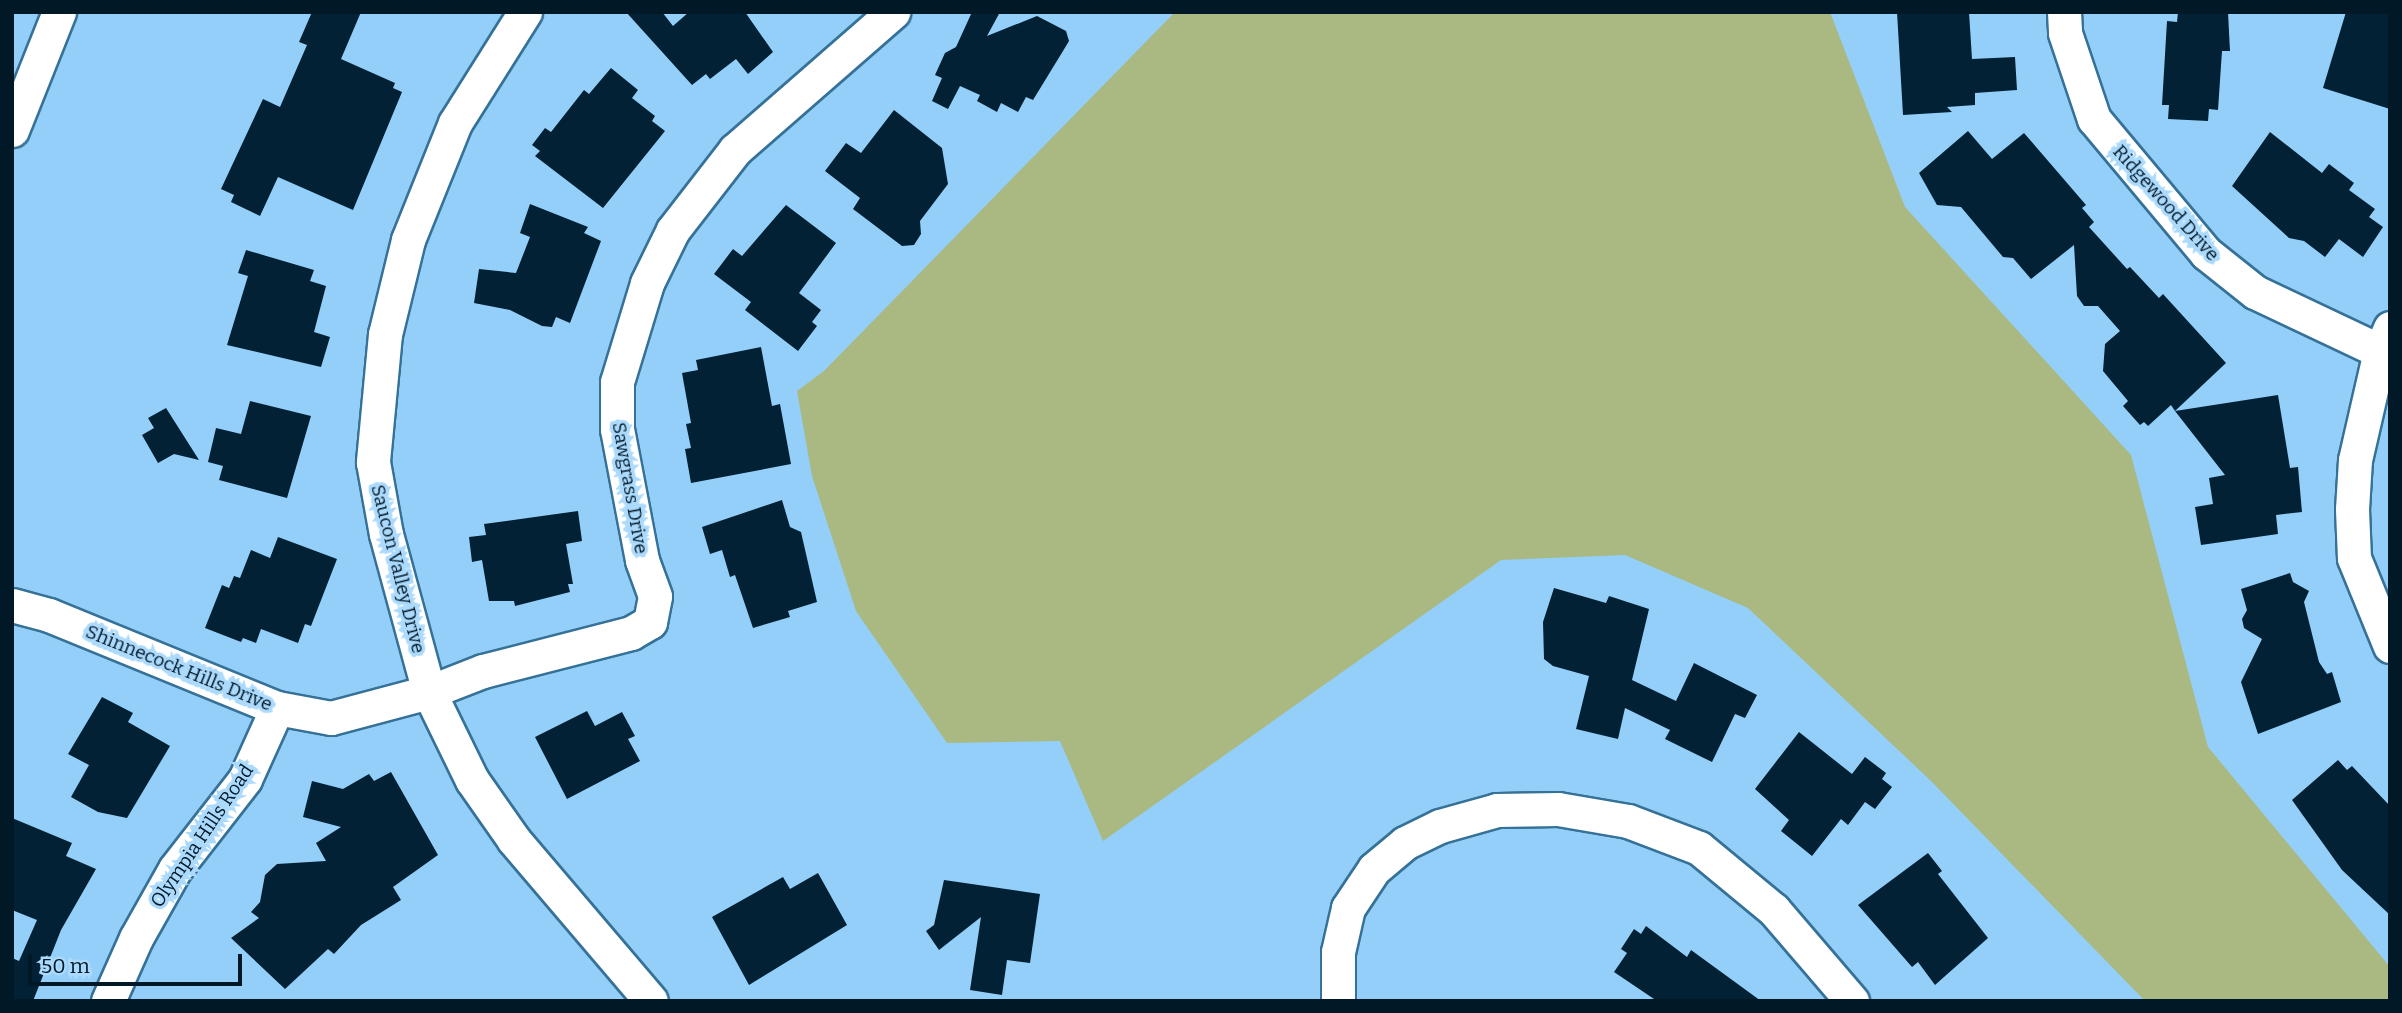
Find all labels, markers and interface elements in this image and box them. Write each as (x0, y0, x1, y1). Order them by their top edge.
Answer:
street label: Ridgewood Drive (2108, 140, 2224, 266)
street label: Sawgrass Drive (607, 421, 653, 555)
street label: Saucon Valley Drive (366, 482, 430, 656)
street label: Shinnecock Hills Drive (82, 620, 276, 716)
street label: Olympia Hills Road (146, 760, 258, 912)
scale bar (32, 940, 245, 984)
text: 50 m (41, 953, 90, 979)

